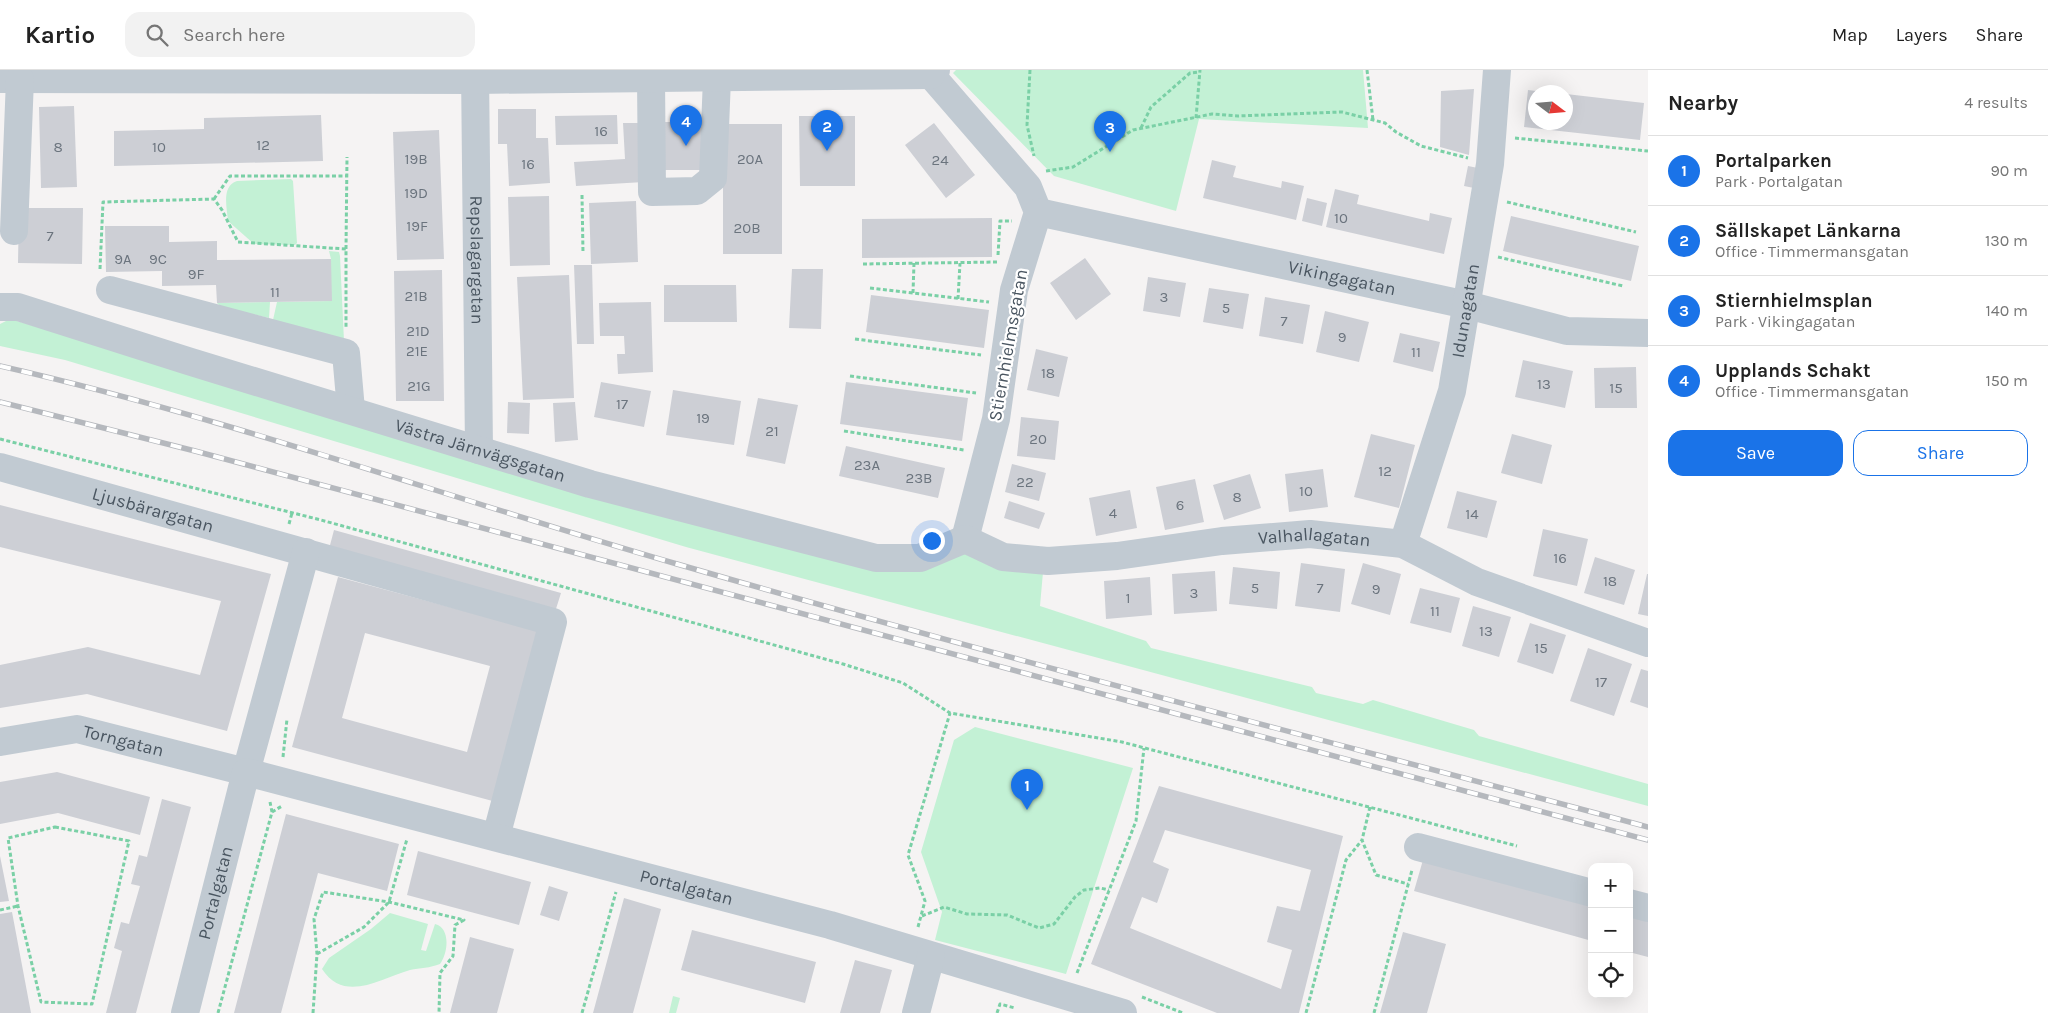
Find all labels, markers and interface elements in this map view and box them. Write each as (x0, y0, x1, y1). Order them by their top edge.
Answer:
search box (125, 12, 475, 57)
text: Kartio (25, 21, 95, 49)
icon: search (143, 21, 171, 49)
text: Search here (183, 24, 285, 46)
text: Map (1832, 24, 1868, 46)
text: Layers (1896, 24, 1948, 46)
text: Share (1976, 24, 2023, 46)
north arrow (1528, 85, 1573, 130)
text: Nearby (1668, 91, 1738, 115)
text: 4 results (1964, 93, 2028, 112)
pin: 4 (670, 105, 702, 146)
pin: 2 (811, 110, 843, 151)
pin: 3 (1094, 111, 1126, 152)
house number: 16 (594, 122, 608, 140)
house number: 12 (256, 136, 270, 154)
house number: 8 (53, 138, 63, 156)
house number: 10 (152, 138, 166, 156)
house number: 19B (405, 150, 427, 168)
house number: 20A (737, 150, 763, 168)
text: Portalparken (1715, 150, 1832, 172)
house number: 24 (931, 151, 949, 169)
house number: 16 (521, 155, 535, 173)
text: 1 (1681, 161, 1687, 180)
text: 90 m (1990, 161, 2028, 180)
text: Park · Portalgatan (1715, 172, 1843, 191)
house number: 19D (404, 184, 428, 202)
street label: Repslagargatan (465, 195, 489, 325)
house number: 10 (1334, 209, 1348, 227)
house number: 19F (406, 217, 428, 235)
house number: 20B (734, 219, 760, 237)
text: Sällskapet Länkarna (1715, 220, 1901, 242)
house number: 7 (46, 227, 54, 245)
text: 2 (1679, 231, 1689, 250)
text: 130 m (1985, 231, 2028, 250)
text: Office · Timmermansgatan (1715, 242, 1909, 261)
house number: 9A (114, 250, 132, 268)
house number: 9C (149, 250, 167, 268)
street label: Vikingagatan (1286, 256, 1398, 300)
street label: Idunagatan (1447, 262, 1484, 359)
house number: 9F (188, 265, 204, 283)
street label: Stiernhielmsgatan (984, 267, 1032, 423)
house number: 11 (270, 283, 280, 301)
house number: 21B (405, 287, 427, 305)
house number: 3 (1160, 288, 1168, 306)
text: Stiernhielmsplan (1715, 290, 1873, 312)
house number: 5 (1222, 299, 1230, 317)
text: 3 (1679, 301, 1689, 320)
text: 140 m (1986, 301, 2028, 320)
house number: 7 (1280, 312, 1288, 330)
text: Park · Vikingagatan (1715, 312, 1855, 331)
house number: 21D (406, 322, 430, 340)
house number: 9 (1338, 328, 1346, 346)
house number: 21E (406, 342, 428, 360)
house number: 11 (1411, 343, 1421, 361)
text: Upplands Schakt (1715, 360, 1870, 382)
house number: 18 (1041, 364, 1055, 382)
text: 4 (1679, 371, 1689, 390)
text: 150 m (1985, 371, 2028, 390)
house number: 13 (1537, 375, 1551, 393)
house number: 21G (407, 377, 431, 395)
house number: 15 (1609, 379, 1623, 397)
text: Office · Timmermansgatan (1715, 382, 1909, 401)
house number: 17 (616, 395, 628, 413)
house number: 19 (696, 409, 710, 427)
street label: Västra Järnvägsgatan (392, 414, 568, 487)
house number: 21 (765, 422, 779, 440)
house number: 20 (1029, 430, 1047, 448)
button: Save (1668, 430, 1843, 476)
button: Share (1853, 430, 2028, 476)
house number: 23A (854, 456, 880, 474)
house number: 12 (1378, 462, 1392, 480)
house number: 23B (906, 469, 932, 487)
house number: 22 (1016, 473, 1034, 491)
street label: Ljusbärargatan (90, 482, 216, 537)
house number: 10 (1299, 482, 1313, 500)
house number: 8 (1232, 488, 1242, 506)
house number: 6 (1176, 496, 1184, 514)
house number: 4 (1109, 504, 1118, 522)
house number: 14 (1465, 505, 1479, 523)
street label: Valhallagatan (1257, 523, 1372, 551)
your location (919, 528, 945, 554)
house number: 16 (1553, 549, 1567, 567)
house number: 18 (1603, 572, 1617, 590)
house number: 5 (1251, 579, 1259, 597)
house number: 7 (1316, 579, 1324, 597)
house number: 9 (1372, 580, 1380, 598)
house number: 3 (1190, 584, 1198, 602)
house number: 1 (1126, 589, 1130, 607)
house number: 11 (1430, 602, 1440, 620)
house number: 13 (1479, 622, 1493, 640)
house number: 15 (1534, 639, 1548, 657)
house number: 17 (1595, 673, 1607, 691)
street label: Torngatan (81, 720, 166, 762)
pin: 1 (1011, 769, 1043, 810)
street label: Portalgatan (193, 844, 238, 942)
map controls (1588, 863, 1633, 998)
button: + (1588, 863, 1633, 908)
street label: Portalgatan (637, 865, 736, 910)
button: − (1588, 908, 1633, 953)
button: locate (1588, 953, 1633, 998)

